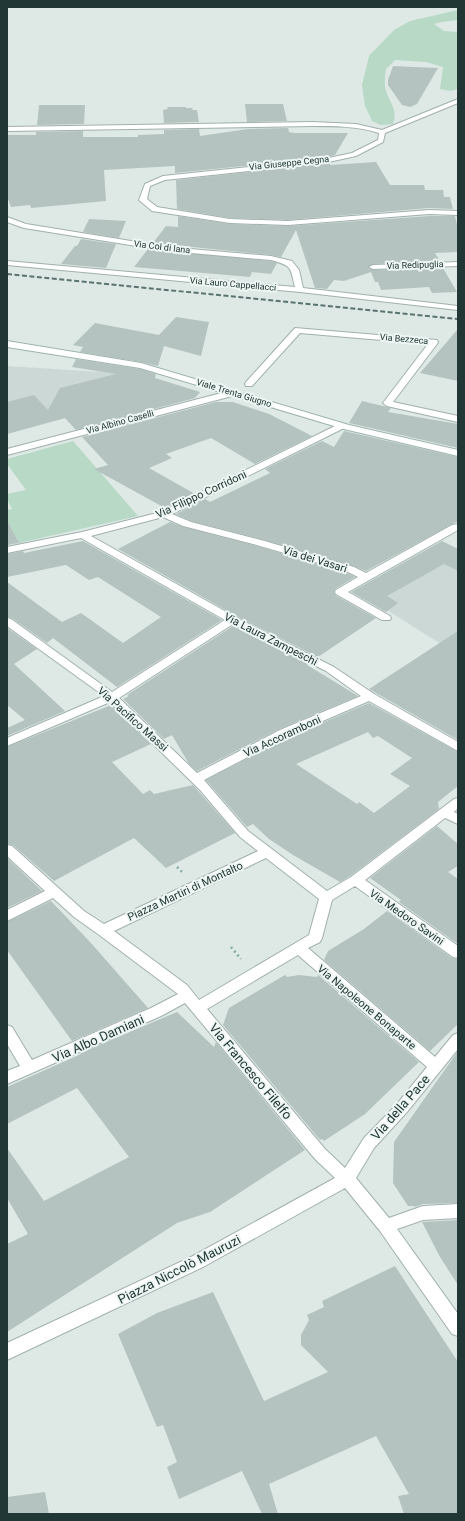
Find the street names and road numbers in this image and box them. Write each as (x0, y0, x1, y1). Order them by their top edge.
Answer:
street label: Via Giuseppe Cegna (248, 154, 330, 172)
street label: Via Col di lana (133, 239, 191, 255)
street label: Via Redipuglia (386, 259, 444, 271)
street label: Via Lauro Cappellacci (189, 275, 277, 293)
street label: Via Bezzeca (379, 332, 429, 346)
street label: Viale Trenta Giugno (195, 377, 273, 409)
street label: Via Albino Caselli (85, 408, 155, 436)
street label: Via Filippo Corridoni (154, 468, 249, 521)
street label: Via dei Vasari (281, 544, 349, 575)
street label: Via Laura Zampeschi (222, 610, 320, 669)
street label: Via Pacifico Massi (95, 684, 171, 754)
street label: Via Accoramboni (242, 713, 323, 760)
street label: Piazza Martiri di Montalto (125, 859, 245, 924)
street label: Via Medoro Savini (367, 887, 447, 948)
street label: Via Napoleone Bonaparte (315, 962, 419, 1053)
street label: Via Albo Damiani (50, 1011, 146, 1065)
street label: Via Francesco Filelfo (206, 1020, 295, 1122)
street label: Via della Pace (368, 1072, 433, 1143)
street label: Piazza Niccolò Mauruzi (115, 1232, 243, 1307)

